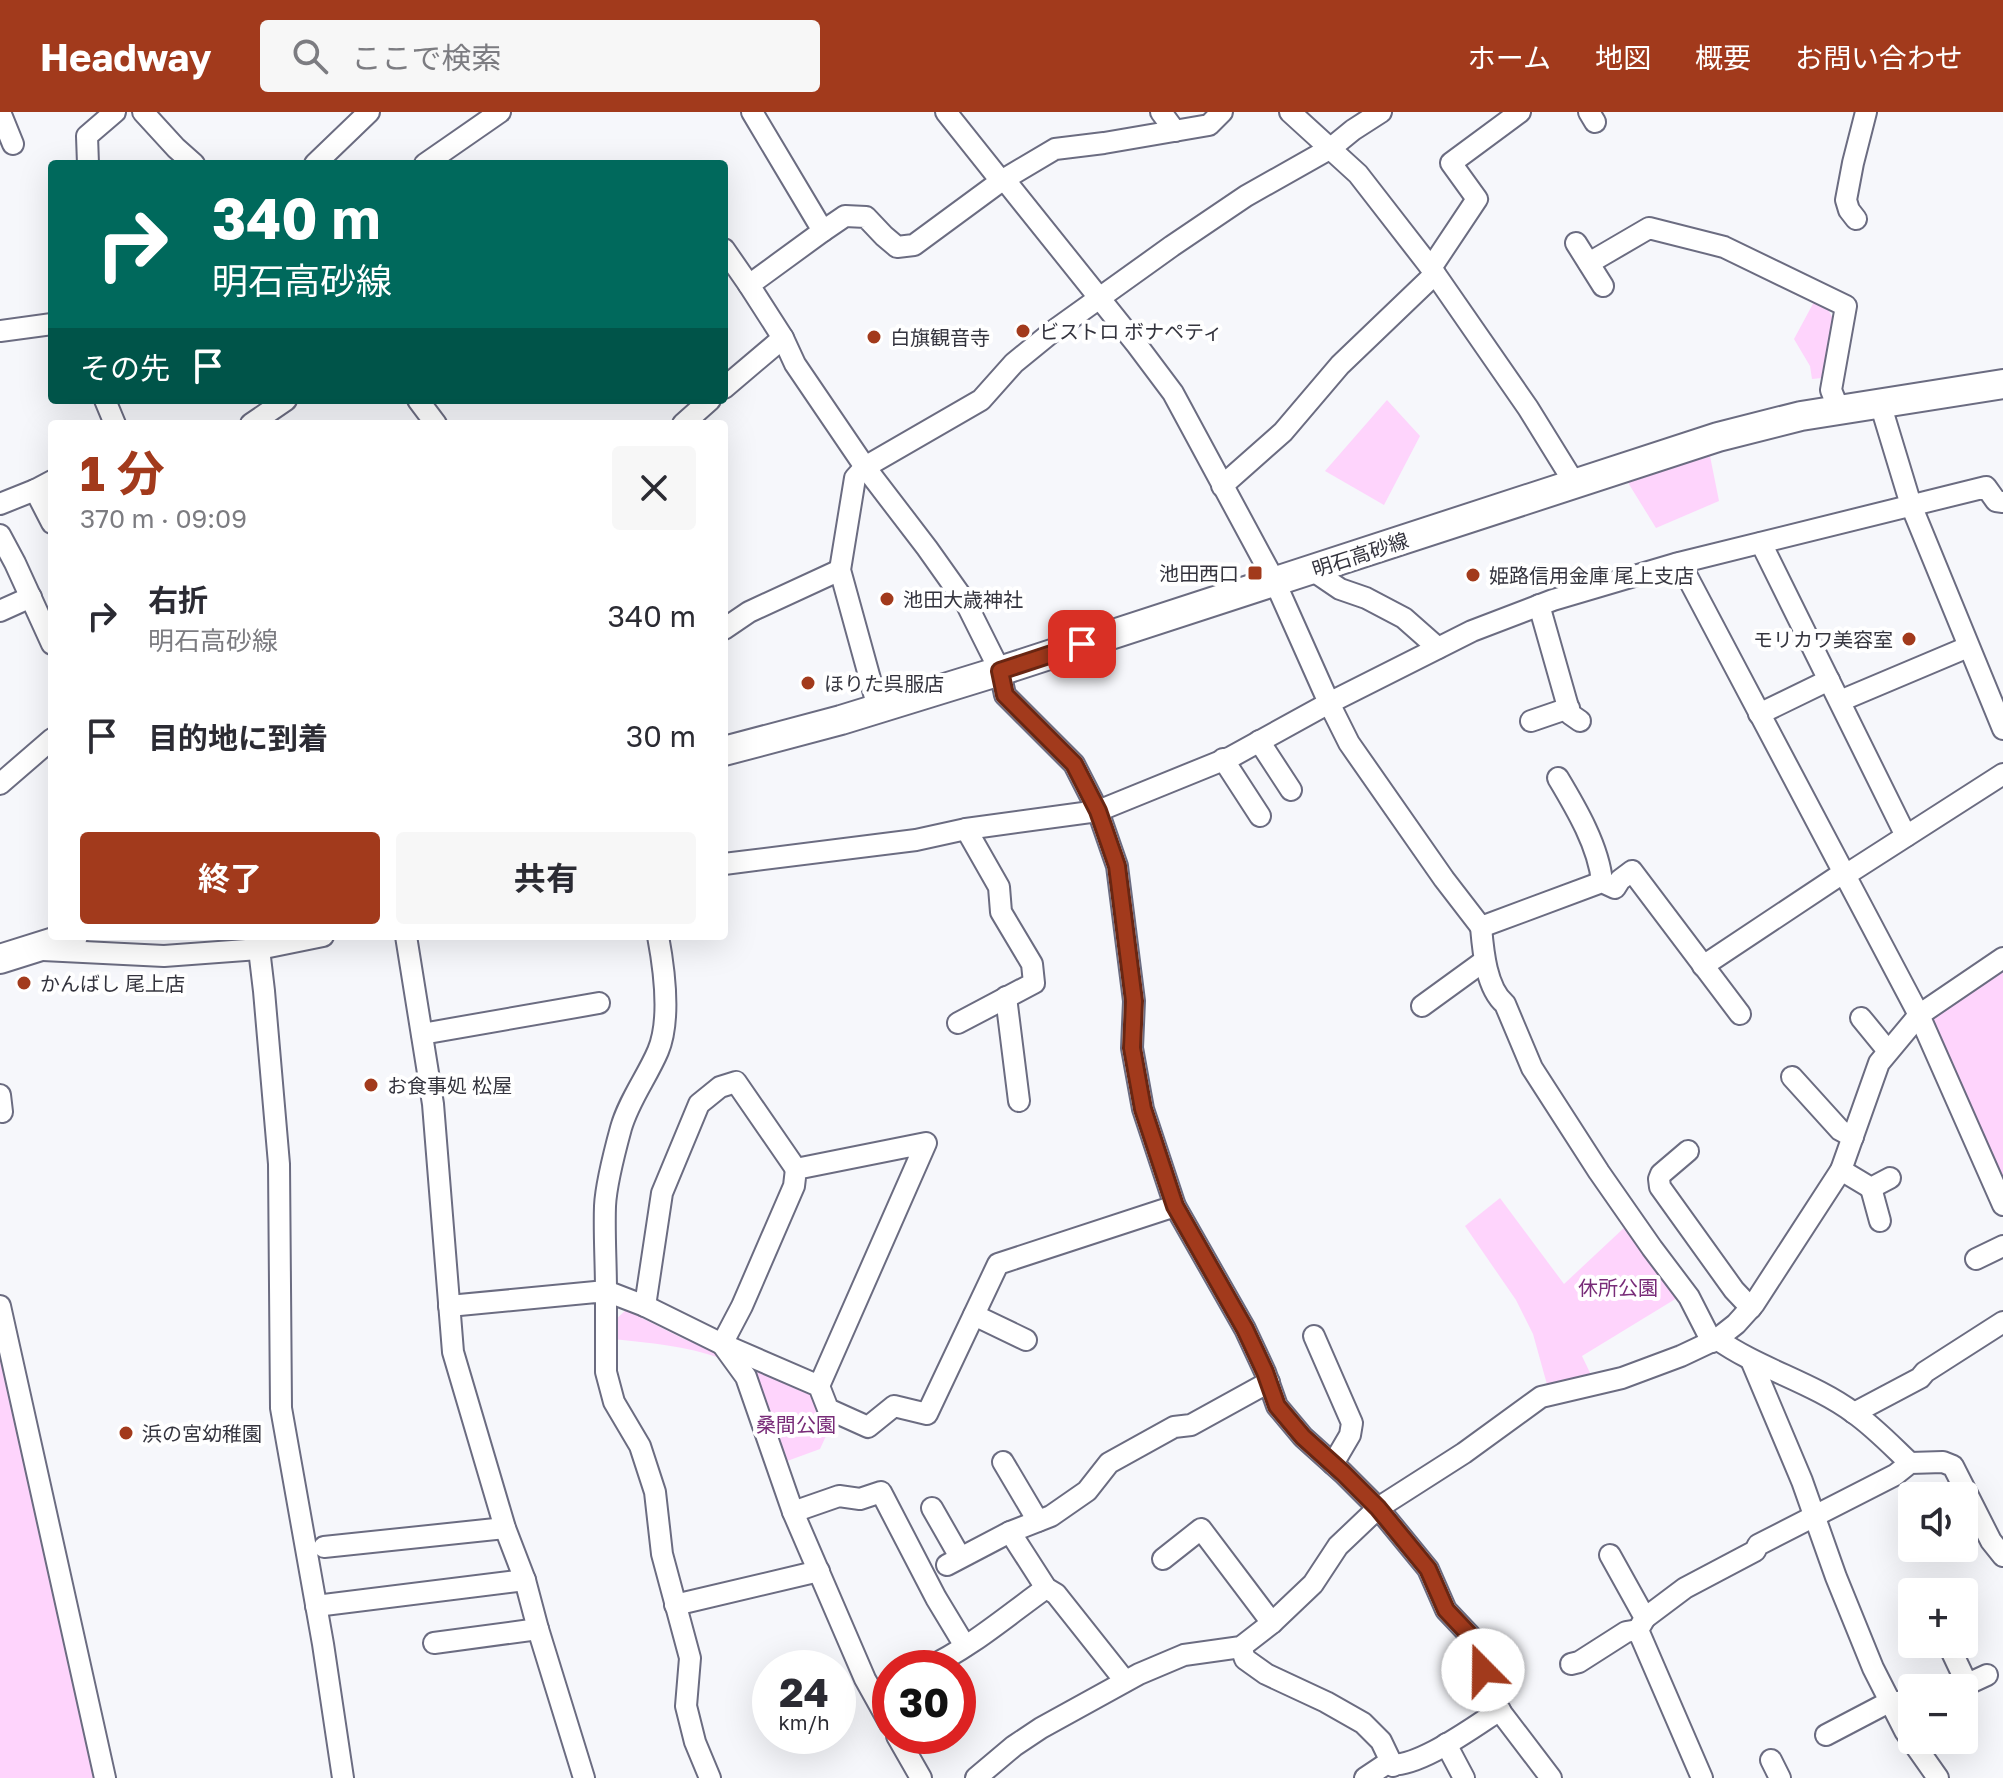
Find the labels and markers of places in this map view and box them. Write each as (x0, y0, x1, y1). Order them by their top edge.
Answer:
place label: ビストロ ボナペティ (1039, 319, 1223, 343)
marker: ビストロ ボナペティ (1014, 322, 1032, 340)
place label: 白旗観音寺 (890, 325, 990, 349)
marker: 白旗観音寺 (865, 328, 883, 346)
place label: 池田西口 (1159, 561, 1239, 585)
place label: 姫路信用金庫 尾上支店 (1489, 563, 1694, 587)
marker: 池田西口 (1246, 564, 1264, 582)
marker: 姫路信用金庫 尾上支店 (1464, 566, 1482, 584)
place label: 池田大歳神社 (903, 587, 1023, 611)
marker: 池田大歳神社 (878, 590, 896, 608)
pin (1048, 610, 1116, 678)
place label: モリカワ美容室 (1753, 627, 1893, 651)
marker: モリカワ美容室 (1900, 630, 1918, 648)
place label: ほりた呉服店 (824, 671, 944, 695)
marker: ほりた呉服店 (799, 674, 817, 692)
place label: かんばし 尾上店 (40, 971, 185, 995)
marker: かんばし 尾上店 (15, 974, 33, 992)
place label: お食事処 松屋 (387, 1073, 512, 1097)
marker: お食事処 松屋 (362, 1076, 380, 1094)
place label: 浜の宮幼稚園 (142, 1421, 262, 1445)
marker: 浜の宮幼稚園 (117, 1424, 135, 1442)

